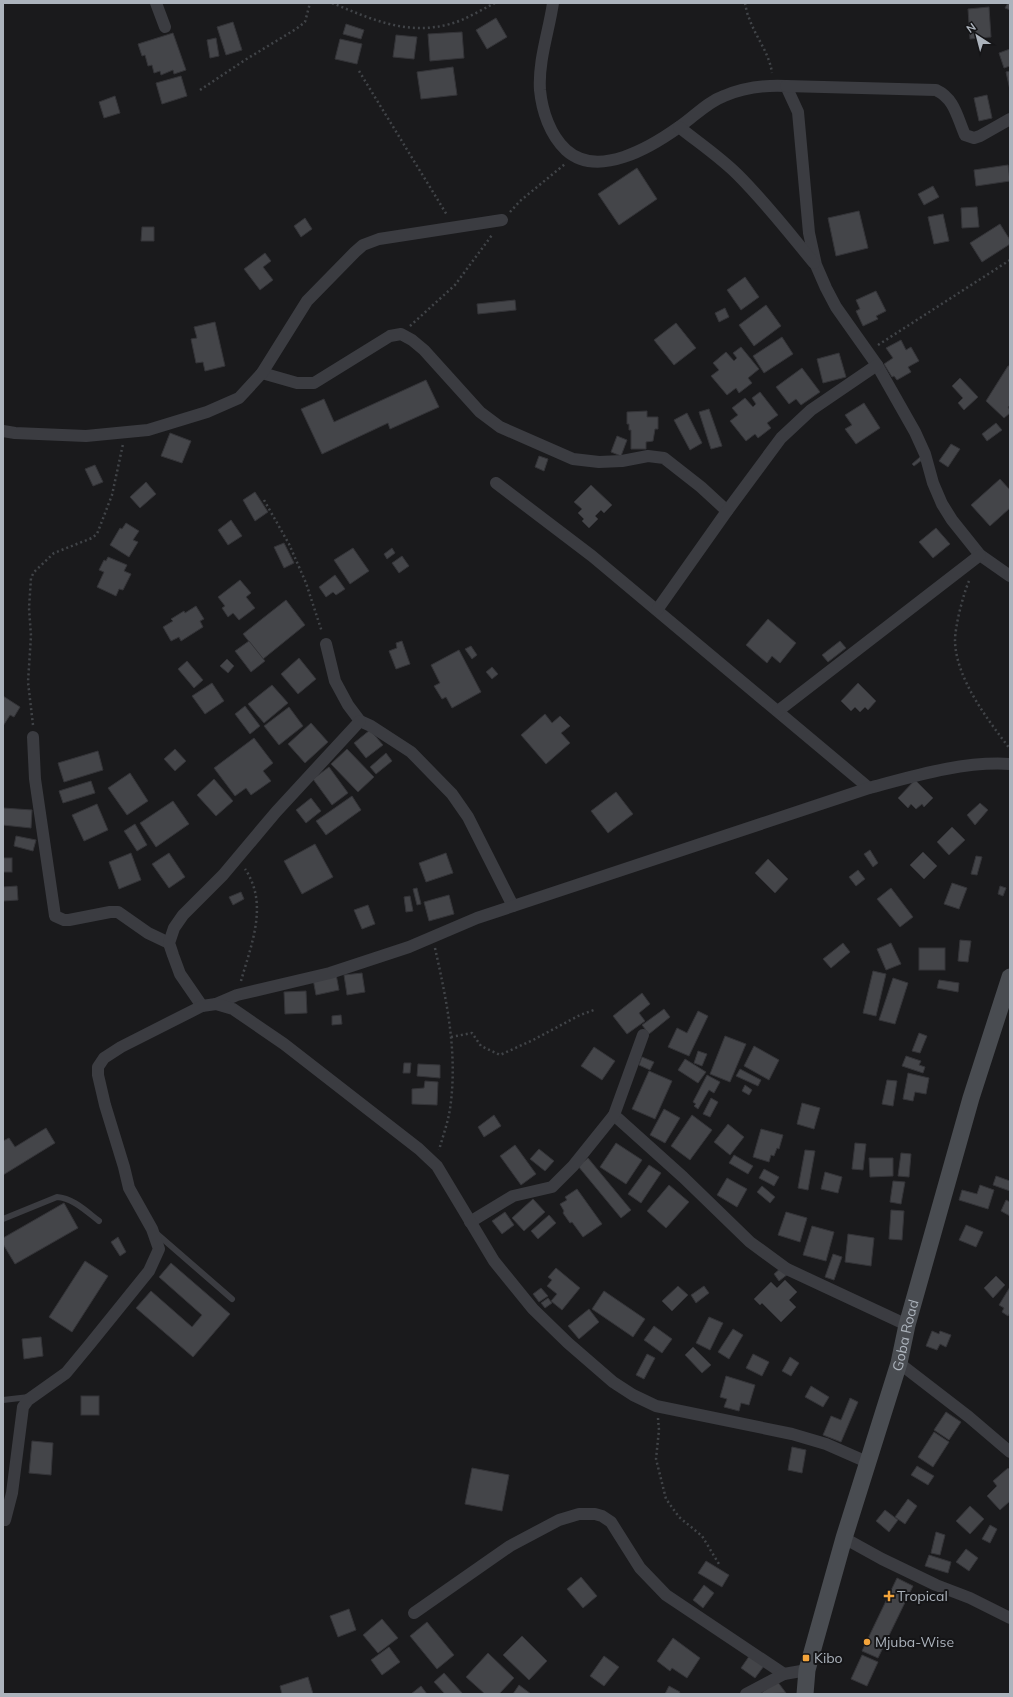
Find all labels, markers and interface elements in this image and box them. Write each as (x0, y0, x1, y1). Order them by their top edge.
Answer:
north arrow (957, 16, 997, 56)
text: N (964, 20, 979, 36)
street label: Goba Road (888, 1297, 923, 1373)
place label: Tropical (897, 1587, 948, 1605)
marker: Tropical (884, 1591, 894, 1601)
place label: Mjuba-Wise (875, 1633, 954, 1651)
marker: Mjuba-Wise (862, 1637, 872, 1647)
place label: Kibo (814, 1649, 843, 1667)
marker: Kibo (801, 1653, 811, 1663)

